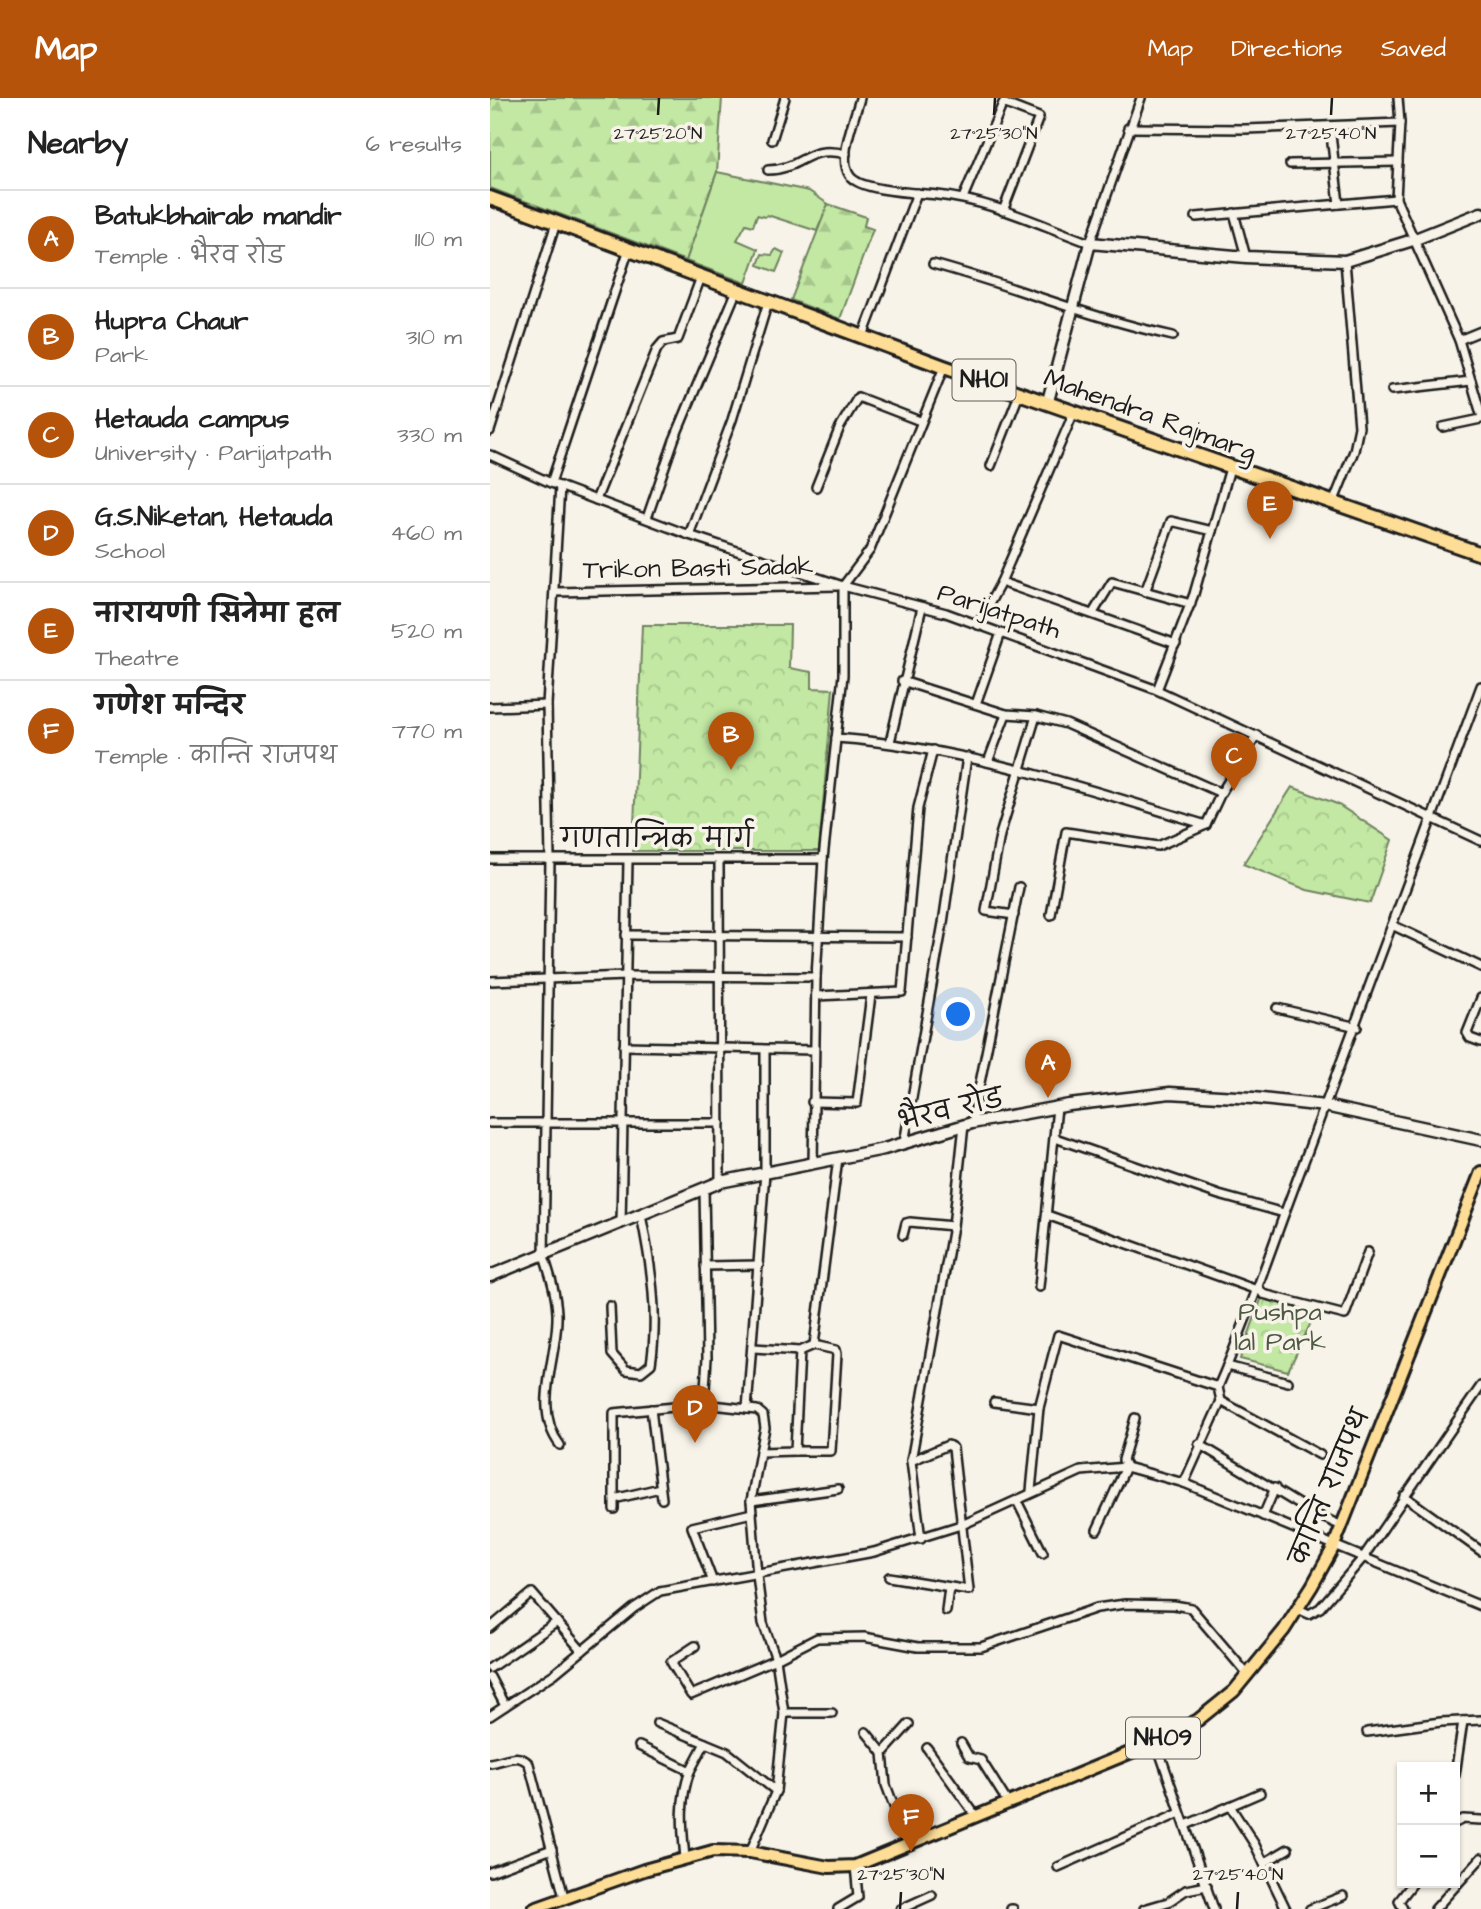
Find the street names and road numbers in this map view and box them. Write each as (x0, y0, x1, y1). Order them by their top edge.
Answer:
road number: NH01 (952, 360, 1016, 400)
street label: Mahendra Rajmarg (1038, 360, 1261, 472)
street label: Trikon Basti Sadak (582, 548, 814, 588)
street label: Parijatpath (933, 574, 1065, 648)
street label: गणतान्त्रिक मार्ग (559, 818, 755, 857)
street label: भैरव रोड (894, 1073, 1009, 1140)
street label: कान्ति राजपथ (1277, 1401, 1380, 1572)
road number: NH09 (1126, 1718, 1200, 1758)

